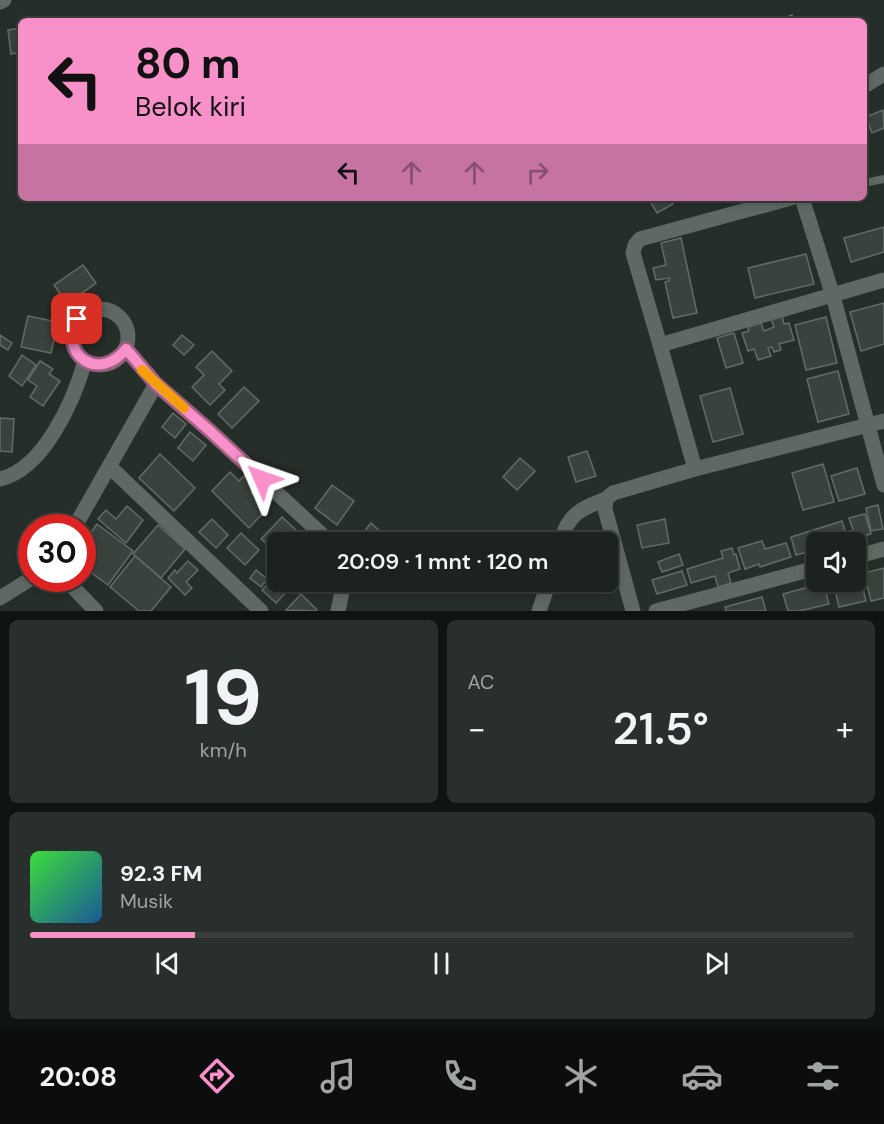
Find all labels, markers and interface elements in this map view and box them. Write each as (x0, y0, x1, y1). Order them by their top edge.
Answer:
text: 80 m (135, 36, 241, 91)
icon: left (36, 42, 114, 120)
text: Belok kiri (135, 89, 246, 124)
icon: left (332, 156, 365, 189)
icon: ahead (395, 156, 428, 189)
icon: ahead (458, 156, 491, 189)
icon: right (521, 156, 554, 189)
pin (51, 293, 102, 344)
icon: arrive (60, 302, 93, 335)
position arrow (230, 447, 294, 511)
speed limit sign: 30 (18, 514, 96, 592)
map controls (806, 532, 866, 592)
button: sound (806, 532, 866, 592)
text: 20:09 · 1 mnt · 120 m (337, 547, 548, 576)
text: 19 (184, 647, 262, 748)
text: AC (468, 669, 494, 695)
text: 21.5° (613, 699, 709, 758)
text: − (468, 707, 486, 750)
text: + (836, 707, 854, 750)
text: km/h (200, 737, 247, 763)
text: 92.3 FM (120, 859, 202, 888)
text: Musik (120, 888, 173, 914)
icon: previous (151, 947, 184, 980)
icon: pause (425, 947, 458, 980)
icon: next (700, 947, 733, 980)
icon: directions (196, 1055, 238, 1097)
icon: music (317, 1055, 359, 1097)
icon: phone (439, 1055, 481, 1097)
icon: climate (560, 1055, 602, 1097)
icon: car (681, 1055, 723, 1097)
icon: filters (802, 1055, 844, 1097)
text: 20:08 (40, 1059, 117, 1094)

